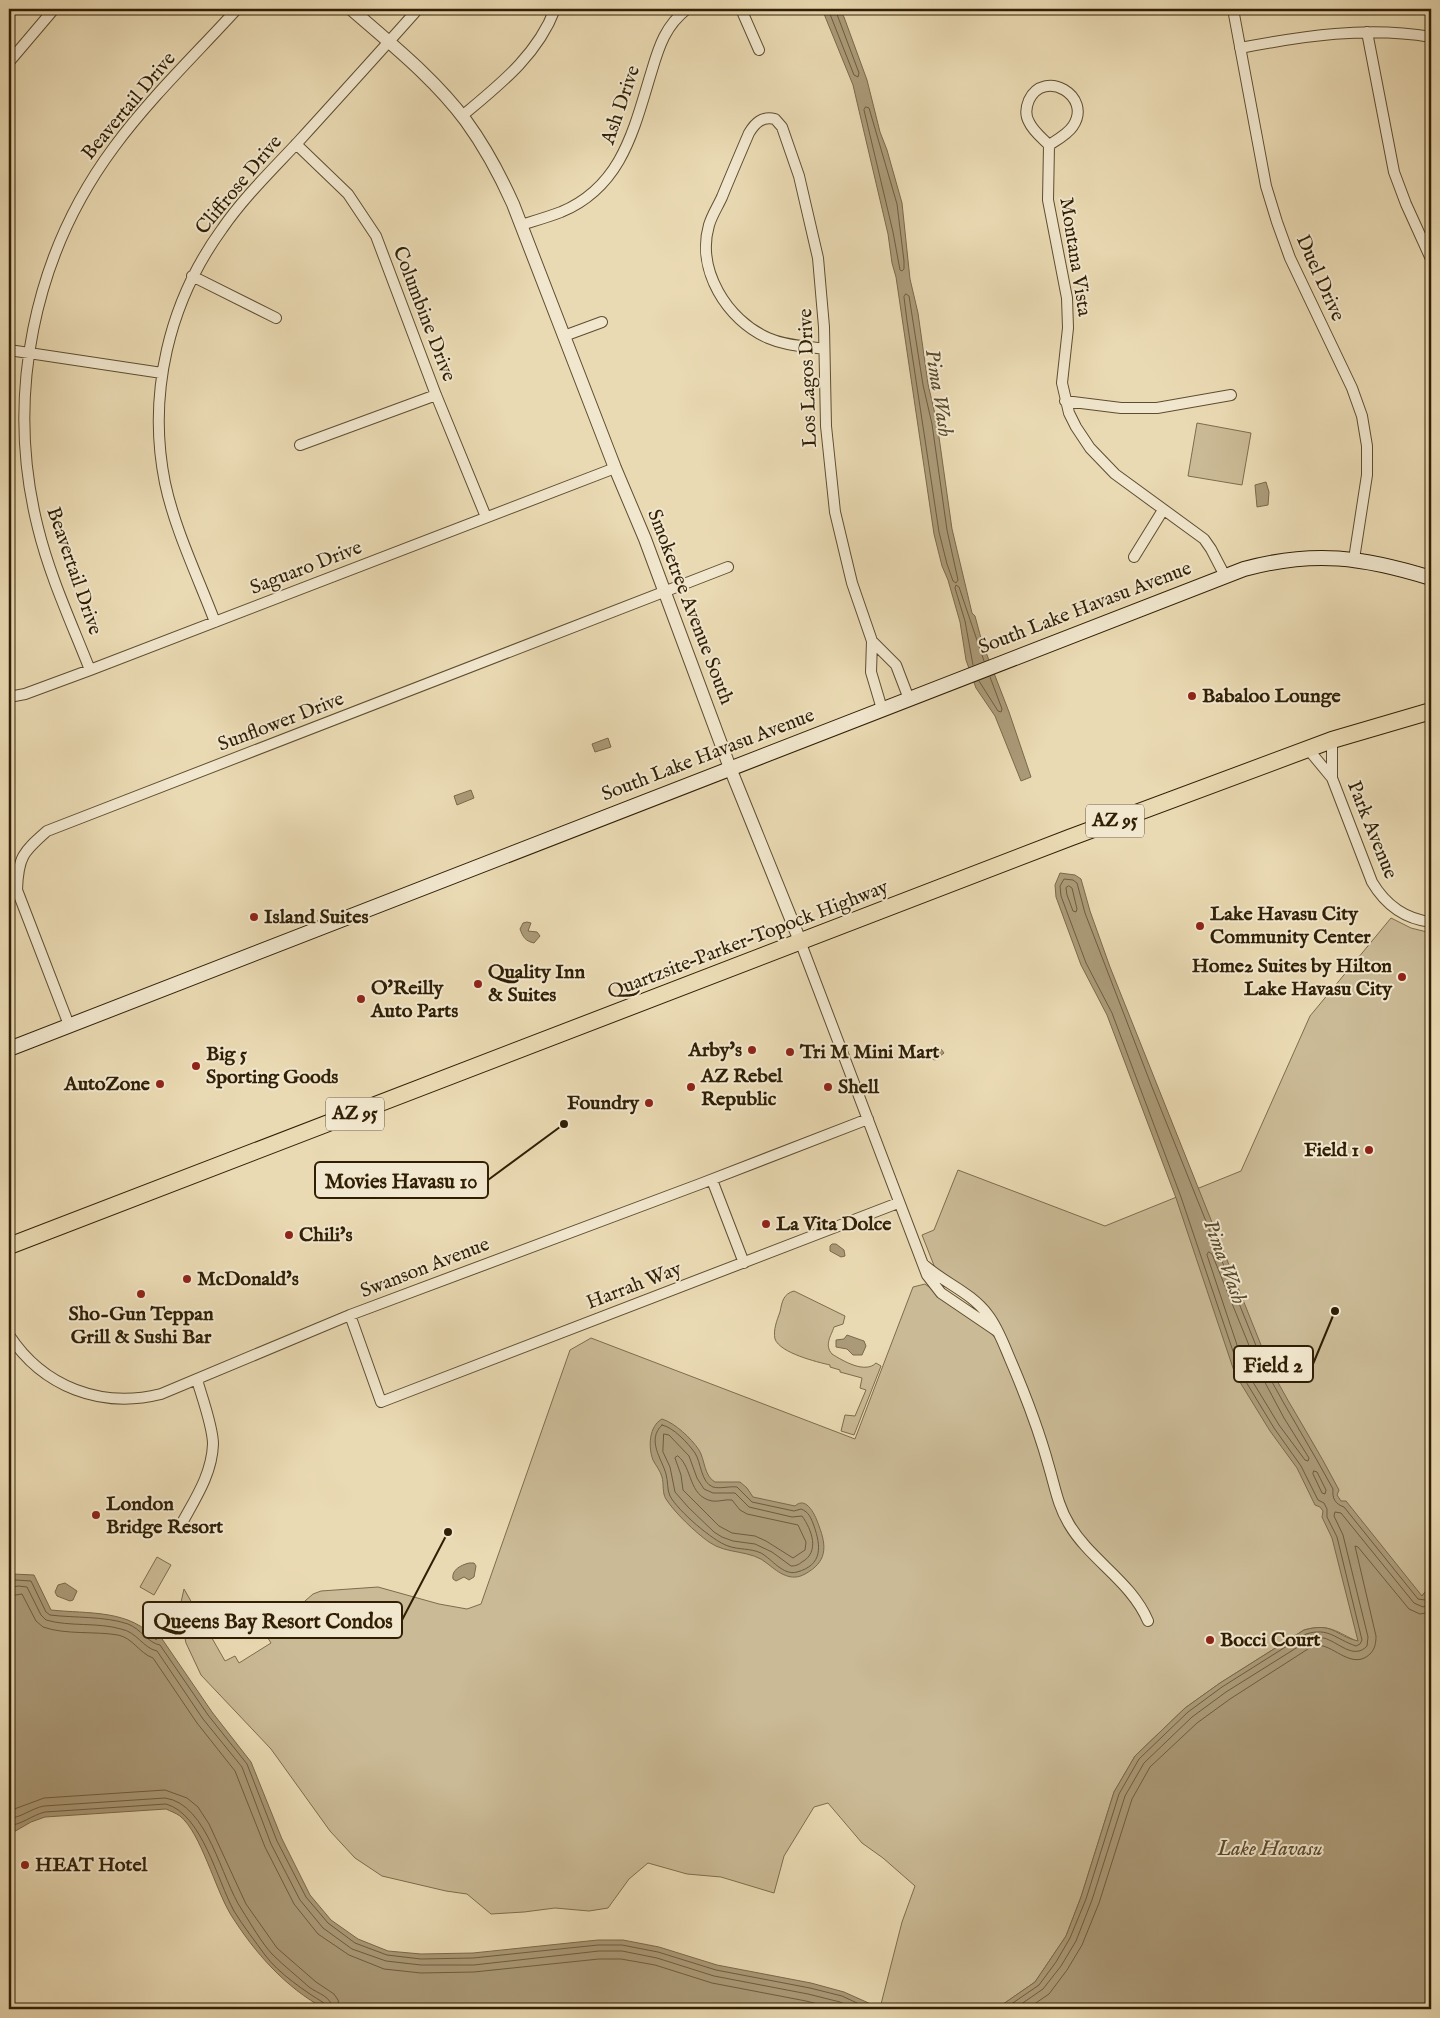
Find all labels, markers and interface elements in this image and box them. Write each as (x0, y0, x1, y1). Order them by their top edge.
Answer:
street label: Beavertail Drive (77, 47, 181, 165)
street label: Ash Drive (595, 62, 646, 149)
street label: Cliffrose Drive (190, 130, 288, 240)
street label: Montana Vista (1053, 196, 1097, 319)
street label: Duel Drive (1290, 231, 1350, 325)
street label: Columbine Drive (387, 243, 461, 385)
street label: Los Lagos Drive (793, 308, 823, 448)
water label: Pima Wash (918, 347, 958, 439)
street label: Beavertail Drive (40, 504, 108, 638)
street label: Smoketree Avenue South (641, 506, 739, 709)
street label: Saguaro Drive (247, 535, 365, 601)
street label: South Lake Havasu Avenue (975, 556, 1195, 660)
place label: Babaloo Lounge (1202, 684, 1341, 709)
street label: Sunflower Drive (214, 686, 348, 758)
marker: Babaloo Lounge (1186, 690, 1198, 702)
street label: South Lake Havasu Avenue (598, 703, 818, 807)
street label: Park Avenue (1341, 777, 1403, 883)
road number: AZ 95 (1086, 804, 1144, 838)
street label: Quartzsite–Parker–Topock Highway (604, 875, 892, 1005)
place label: Lake Havasu City Community Center (1210, 902, 1371, 950)
place label: Island Suites (264, 905, 368, 930)
marker: Island Suites (248, 911, 260, 923)
marker: Lake Havasu City Community Center (1194, 920, 1206, 932)
place label: Home2 Suites by Hilton Lake Havasu City (1192, 954, 1393, 1002)
place label: Quality Inn & Suites (488, 960, 586, 1008)
marker: Home2 Suites by Hilton Lake Havasu City (1396, 971, 1408, 983)
place label: O'Reilly Auto Parts (370, 976, 458, 1024)
marker: Quality Inn & Suites (472, 978, 484, 990)
marker: O'Reilly Auto Parts (355, 993, 367, 1005)
place label: Arby's (687, 1038, 742, 1063)
place label: Tri M Mini Mart (799, 1040, 940, 1065)
place label: Big 5 Sporting Goods (206, 1042, 338, 1090)
marker: Arby's (746, 1044, 758, 1056)
marker: Tri M Mini Mart (784, 1046, 796, 1058)
marker: Big 5 Sporting Goods (190, 1060, 202, 1072)
place label: AZ Rebel Republic (700, 1064, 783, 1112)
place label: AutoZone (63, 1072, 151, 1097)
place label: Shell (838, 1075, 879, 1100)
marker: AutoZone (154, 1078, 166, 1090)
marker: AZ Rebel Republic (685, 1081, 697, 1093)
marker: Shell (822, 1081, 834, 1093)
place label: Foundry (567, 1091, 640, 1116)
marker: Foundry (643, 1097, 655, 1109)
road number: AZ 95 (326, 1098, 384, 1130)
place label: Field 1 (1304, 1138, 1359, 1163)
marker: Field 1 (1363, 1144, 1375, 1156)
callout: Movies Havasu 10 (315, 1162, 488, 1198)
text: Movies Havasu 10 (324, 1169, 478, 1196)
place label: La Vita Dolce (776, 1212, 892, 1237)
water label: Pima Wash (1196, 1216, 1252, 1308)
marker: La Vita Dolce (760, 1218, 772, 1230)
place label: Chili's (299, 1223, 353, 1248)
marker: Chili's (283, 1229, 295, 1241)
street label: Swanson Avenue (357, 1232, 493, 1304)
street label: Harrah Way (583, 1256, 685, 1316)
place label: McDonald's (197, 1267, 299, 1292)
marker: McDonald's (181, 1273, 193, 1285)
marker: Sho-Gun Teppan Grill & Sushi Bar (135, 1288, 147, 1300)
place label: Sho-Gun Teppan Grill & Sushi Bar (68, 1302, 214, 1350)
callout: Field 2 (1234, 1346, 1313, 1382)
text: Field 2 (1243, 1353, 1303, 1380)
place label: London Bridge Resort (106, 1492, 223, 1540)
marker: London Bridge Resort (90, 1509, 102, 1521)
callout: Queens Bay Resort Condos (143, 1602, 402, 1638)
text: Queens Bay Resort Condos (153, 1609, 393, 1636)
place label: Bocci Court (1220, 1628, 1321, 1653)
marker: Bocci Court (1204, 1634, 1216, 1646)
water label: Lake Havasu (1216, 1836, 1323, 1863)
place label: HEAT Hotel (35, 1853, 148, 1878)
marker: HEAT Hotel (19, 1859, 31, 1871)

